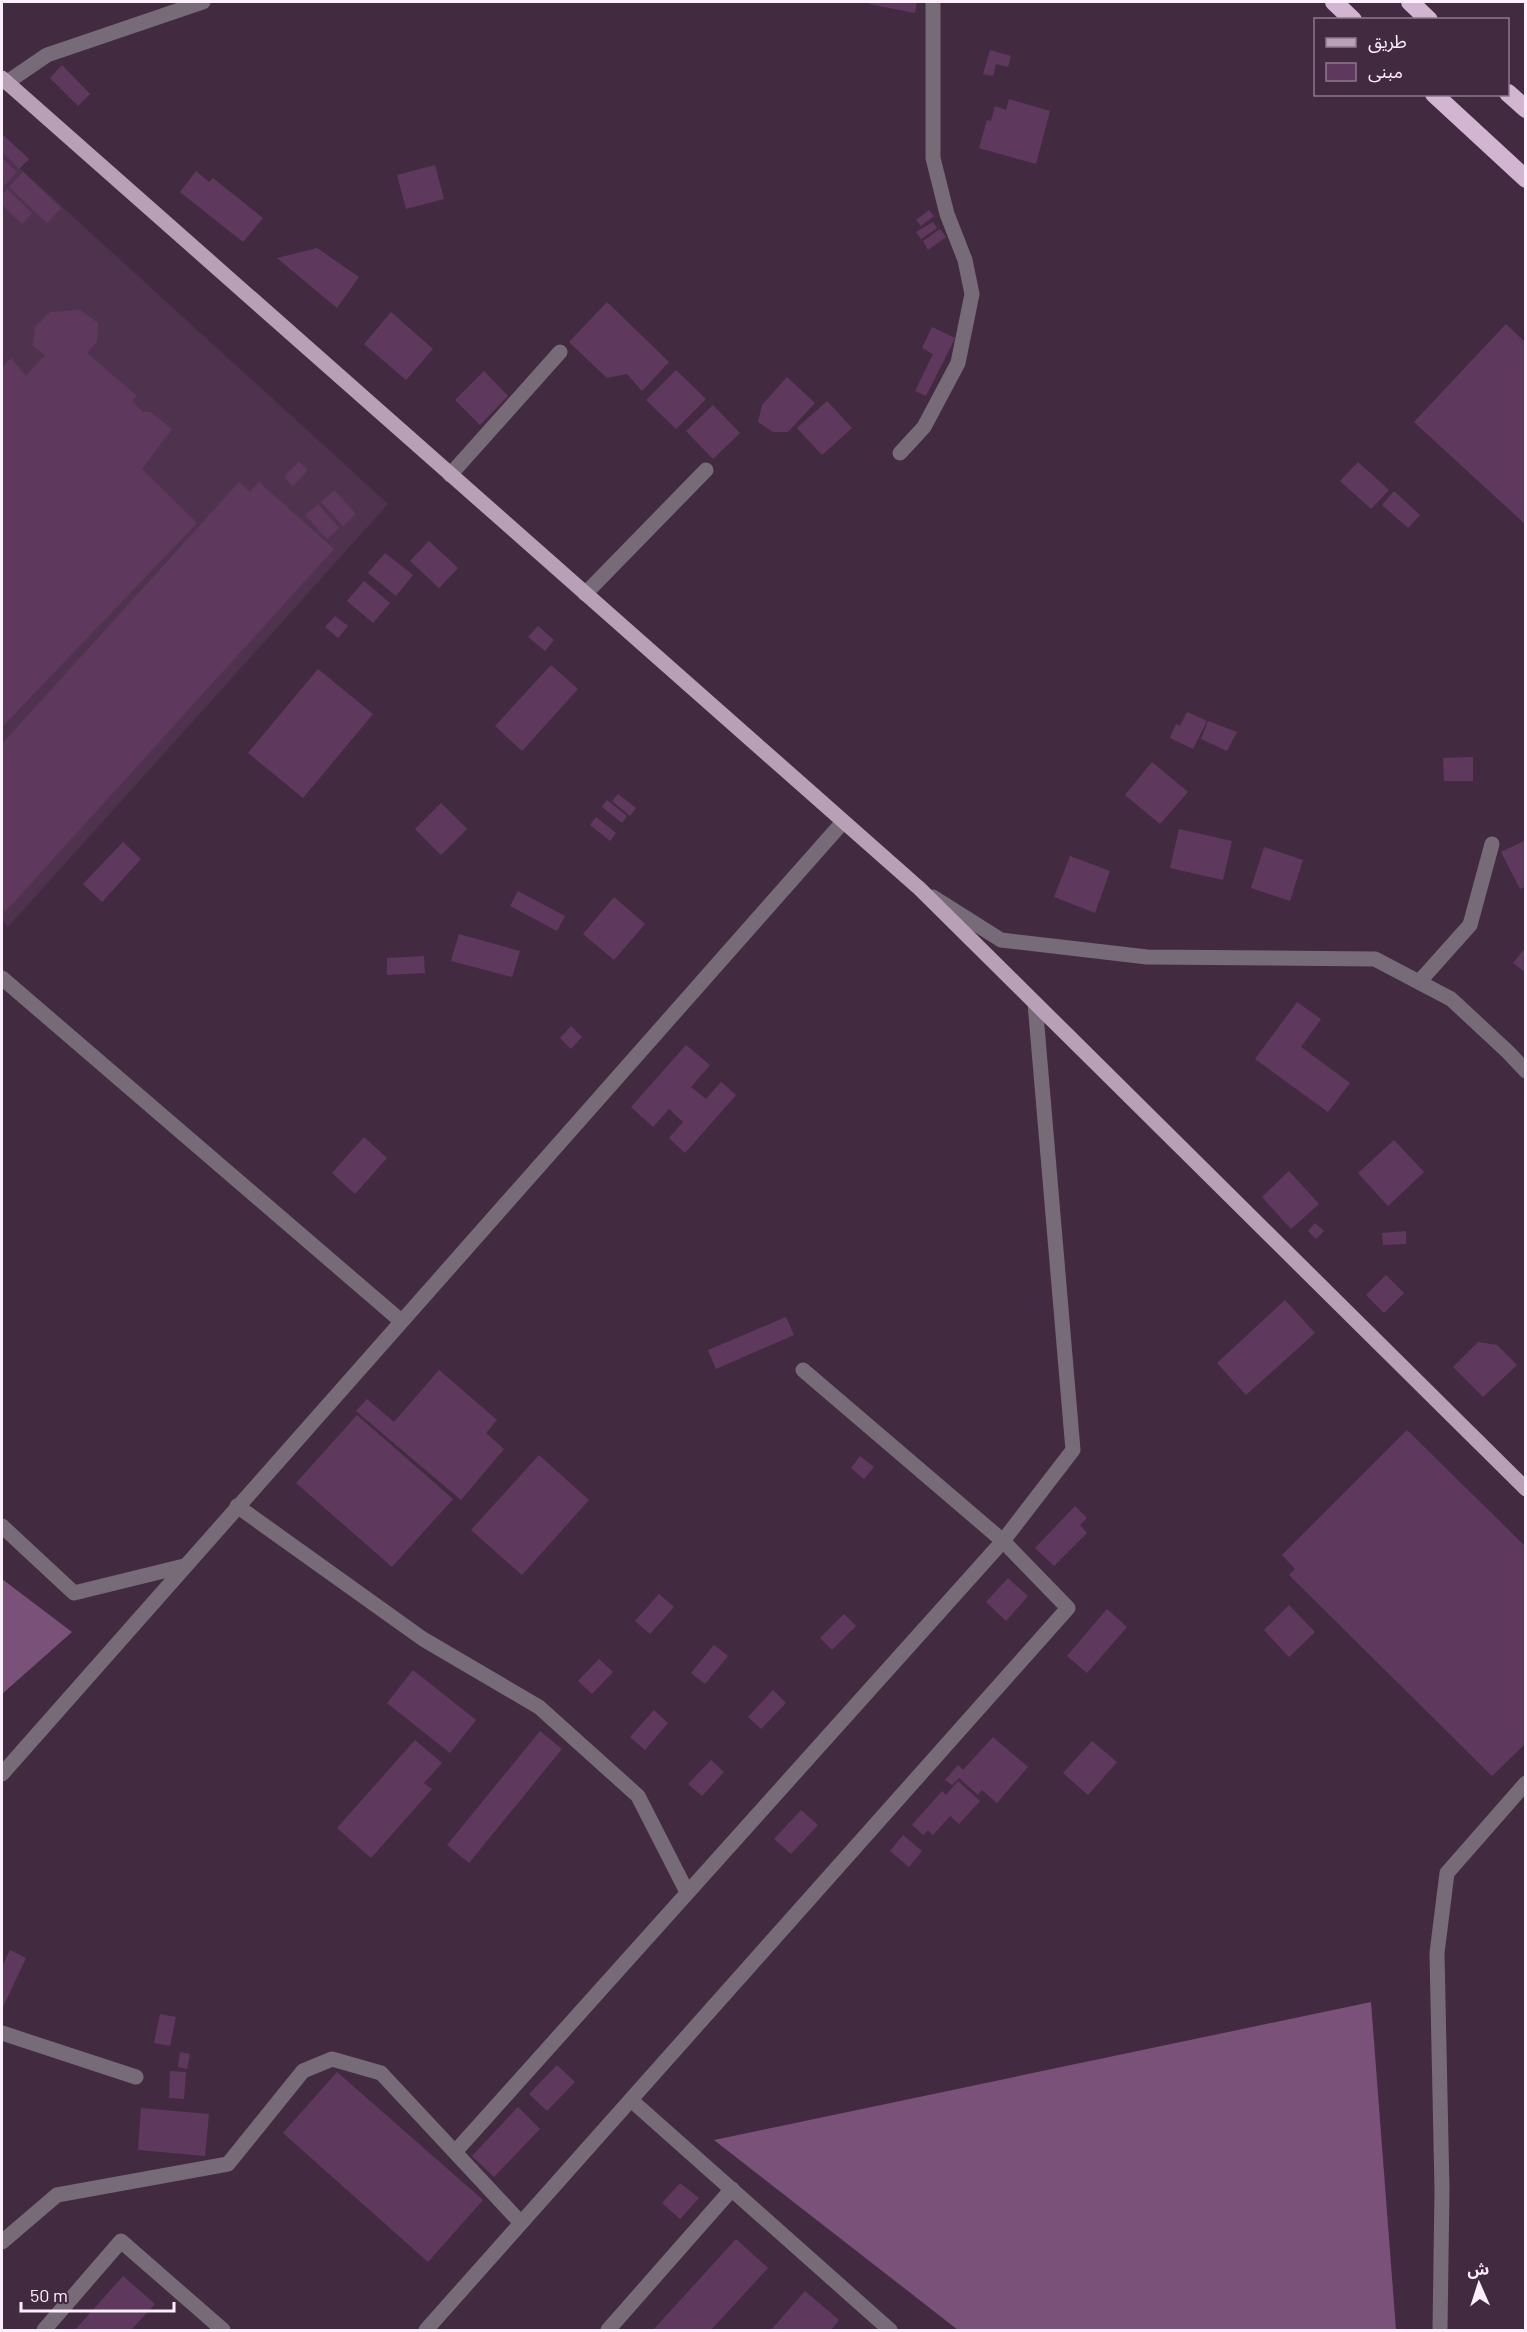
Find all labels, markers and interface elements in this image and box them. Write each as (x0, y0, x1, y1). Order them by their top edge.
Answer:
legend (1314, 18, 1509, 96)
text: طريق (1368, 30, 1407, 53)
text: مبنى (1368, 60, 1403, 83)
north arrow (1449, 2254, 1509, 2314)
text: ش (1467, 2258, 1490, 2280)
scale bar (21, 2275, 174, 2313)
text: 50 m (30, 2284, 68, 2306)

